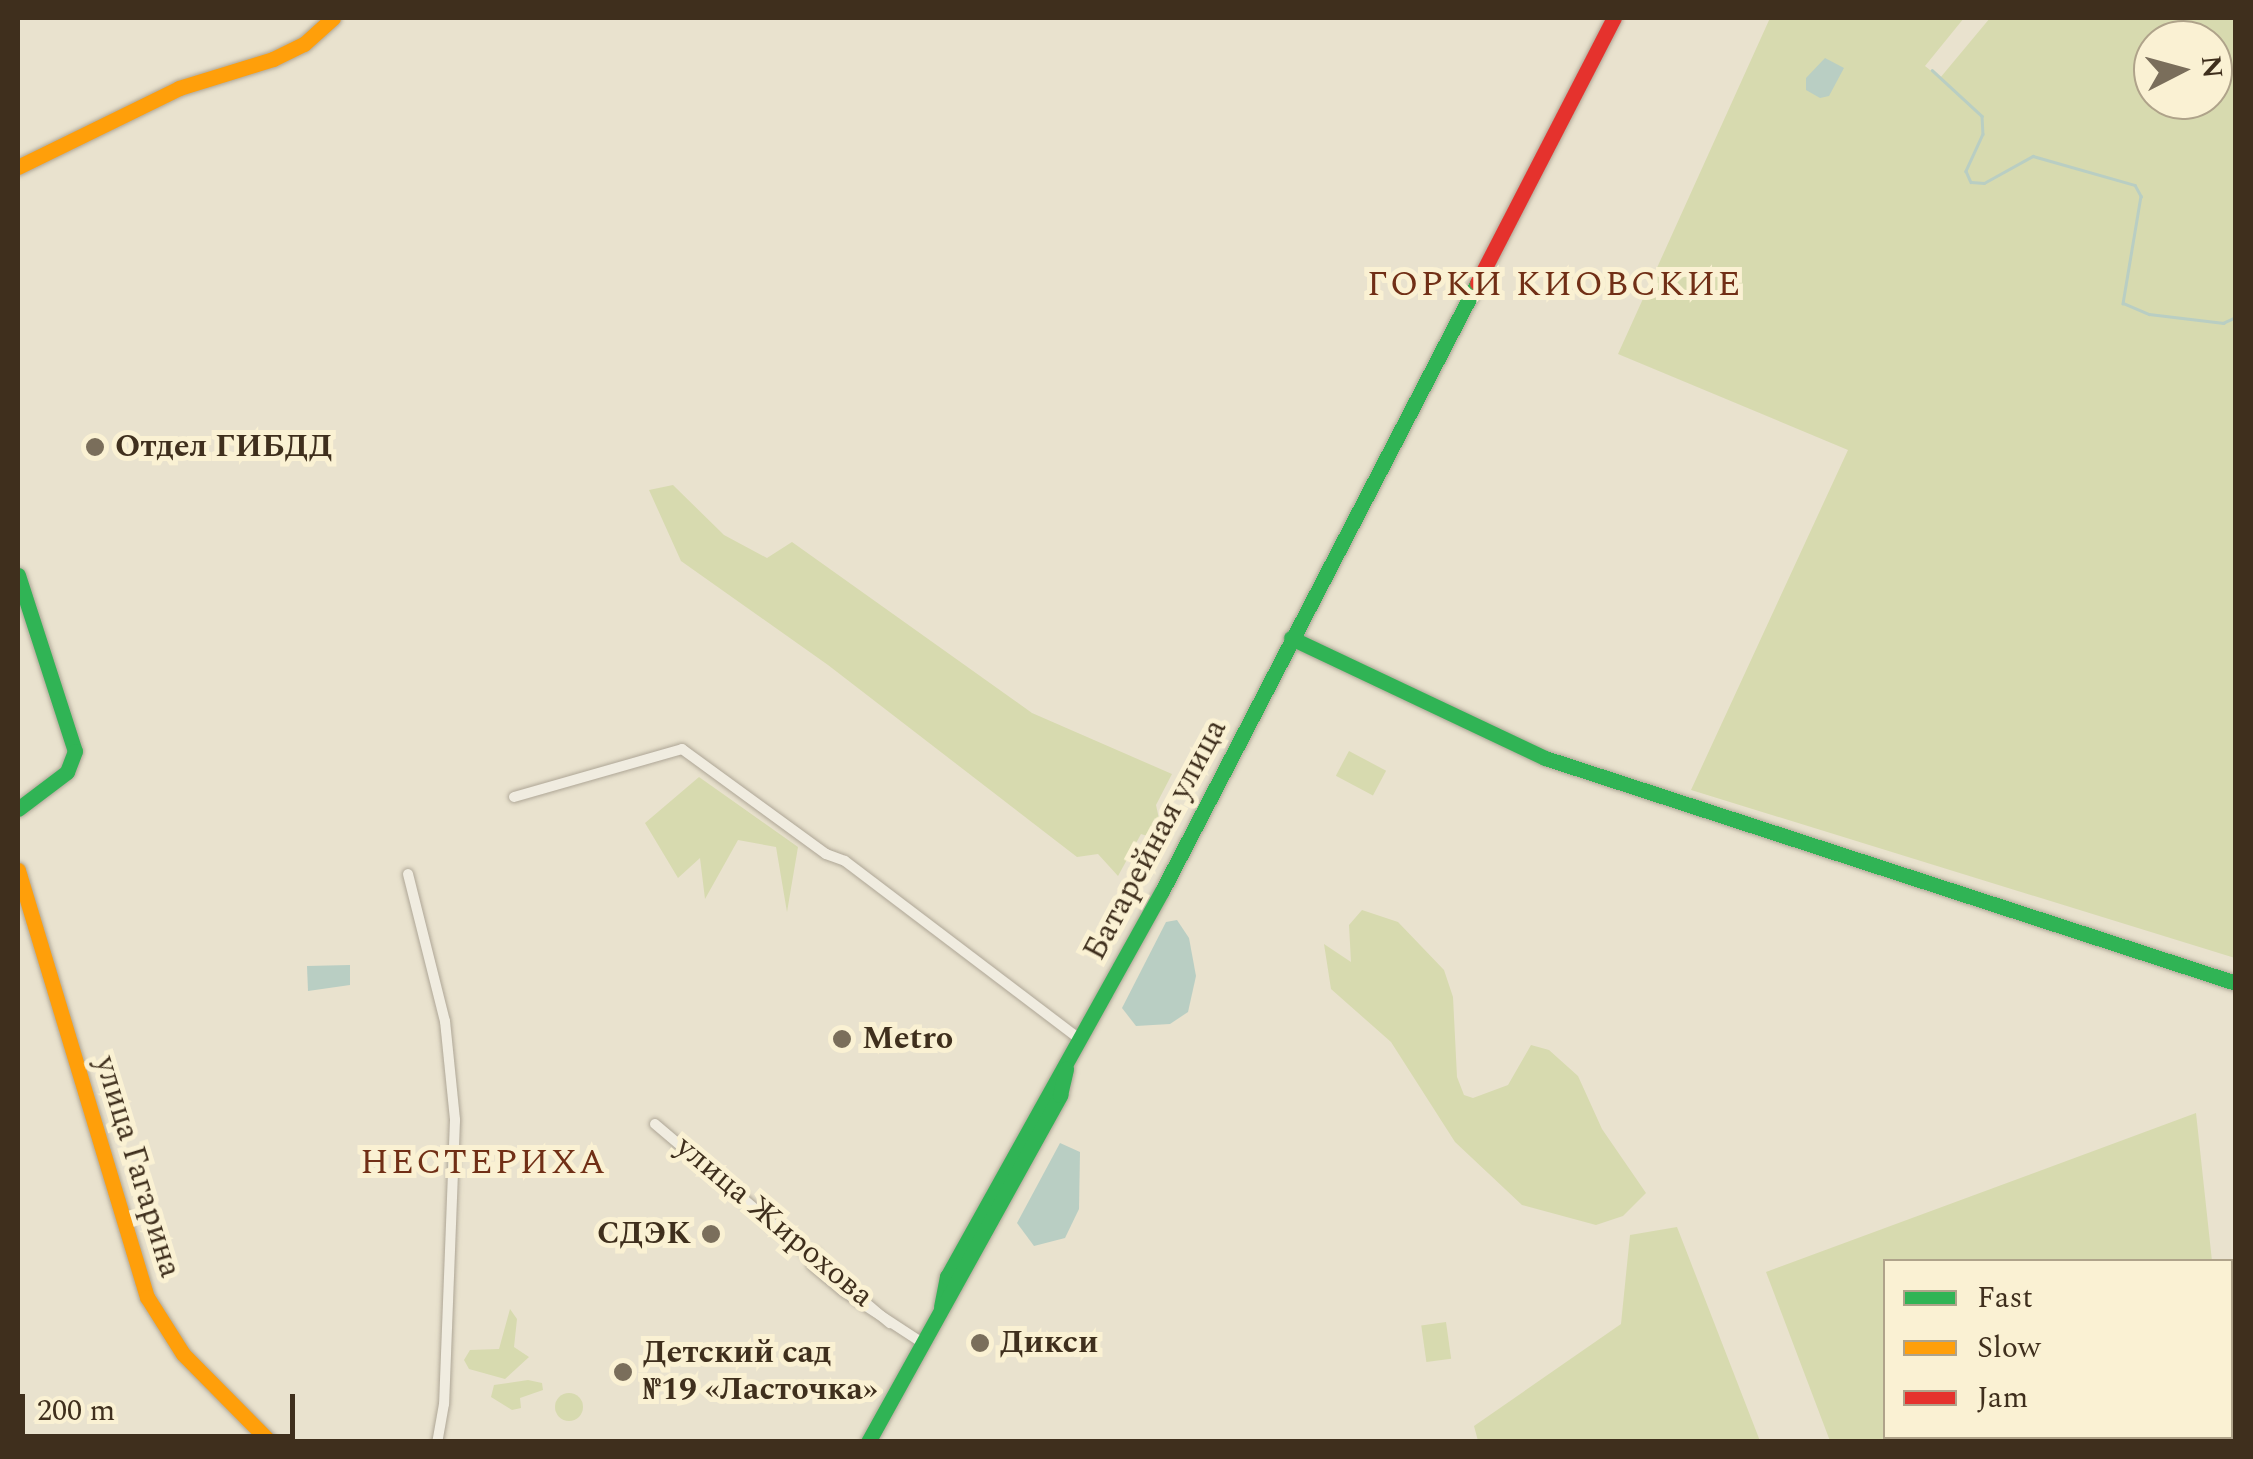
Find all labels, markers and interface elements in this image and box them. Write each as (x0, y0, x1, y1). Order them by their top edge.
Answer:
north arrow (2133, 20, 2233, 120)
text: N (2189, 53, 2234, 81)
district label: ГОРКИ КИОВСКИЕ (1367, 264, 1743, 306)
place label: Отдел ГИБДД (115, 428, 333, 466)
marker: Отдел ГИБДД (84, 436, 106, 458)
street label: Батарейная улица (1076, 713, 1236, 967)
place label: Metro (862, 1020, 953, 1058)
marker: Metro (831, 1028, 853, 1050)
street label: улица Гагарина (85, 1052, 189, 1282)
street label: улица Жирохова (667, 1128, 881, 1316)
district label: НЕСТЕРИХА (360, 1142, 608, 1184)
place label: СДЭК (597, 1215, 691, 1253)
marker: СДЭК (700, 1223, 722, 1245)
legend (1883, 1259, 2233, 1439)
text: Fast (1977, 1275, 2033, 1321)
place label: Дикси (1000, 1324, 1098, 1362)
text: Slow (1977, 1325, 2041, 1371)
marker: Дикси (969, 1332, 991, 1354)
place label: Детский сад №19 «Ласточка» (643, 1335, 878, 1410)
marker: Детский сад №19 «Ласточка» (612, 1361, 634, 1383)
scale bar (25, 1374, 300, 1436)
text: Jam (1977, 1375, 2028, 1421)
text: 200 m (37, 1388, 115, 1434)

